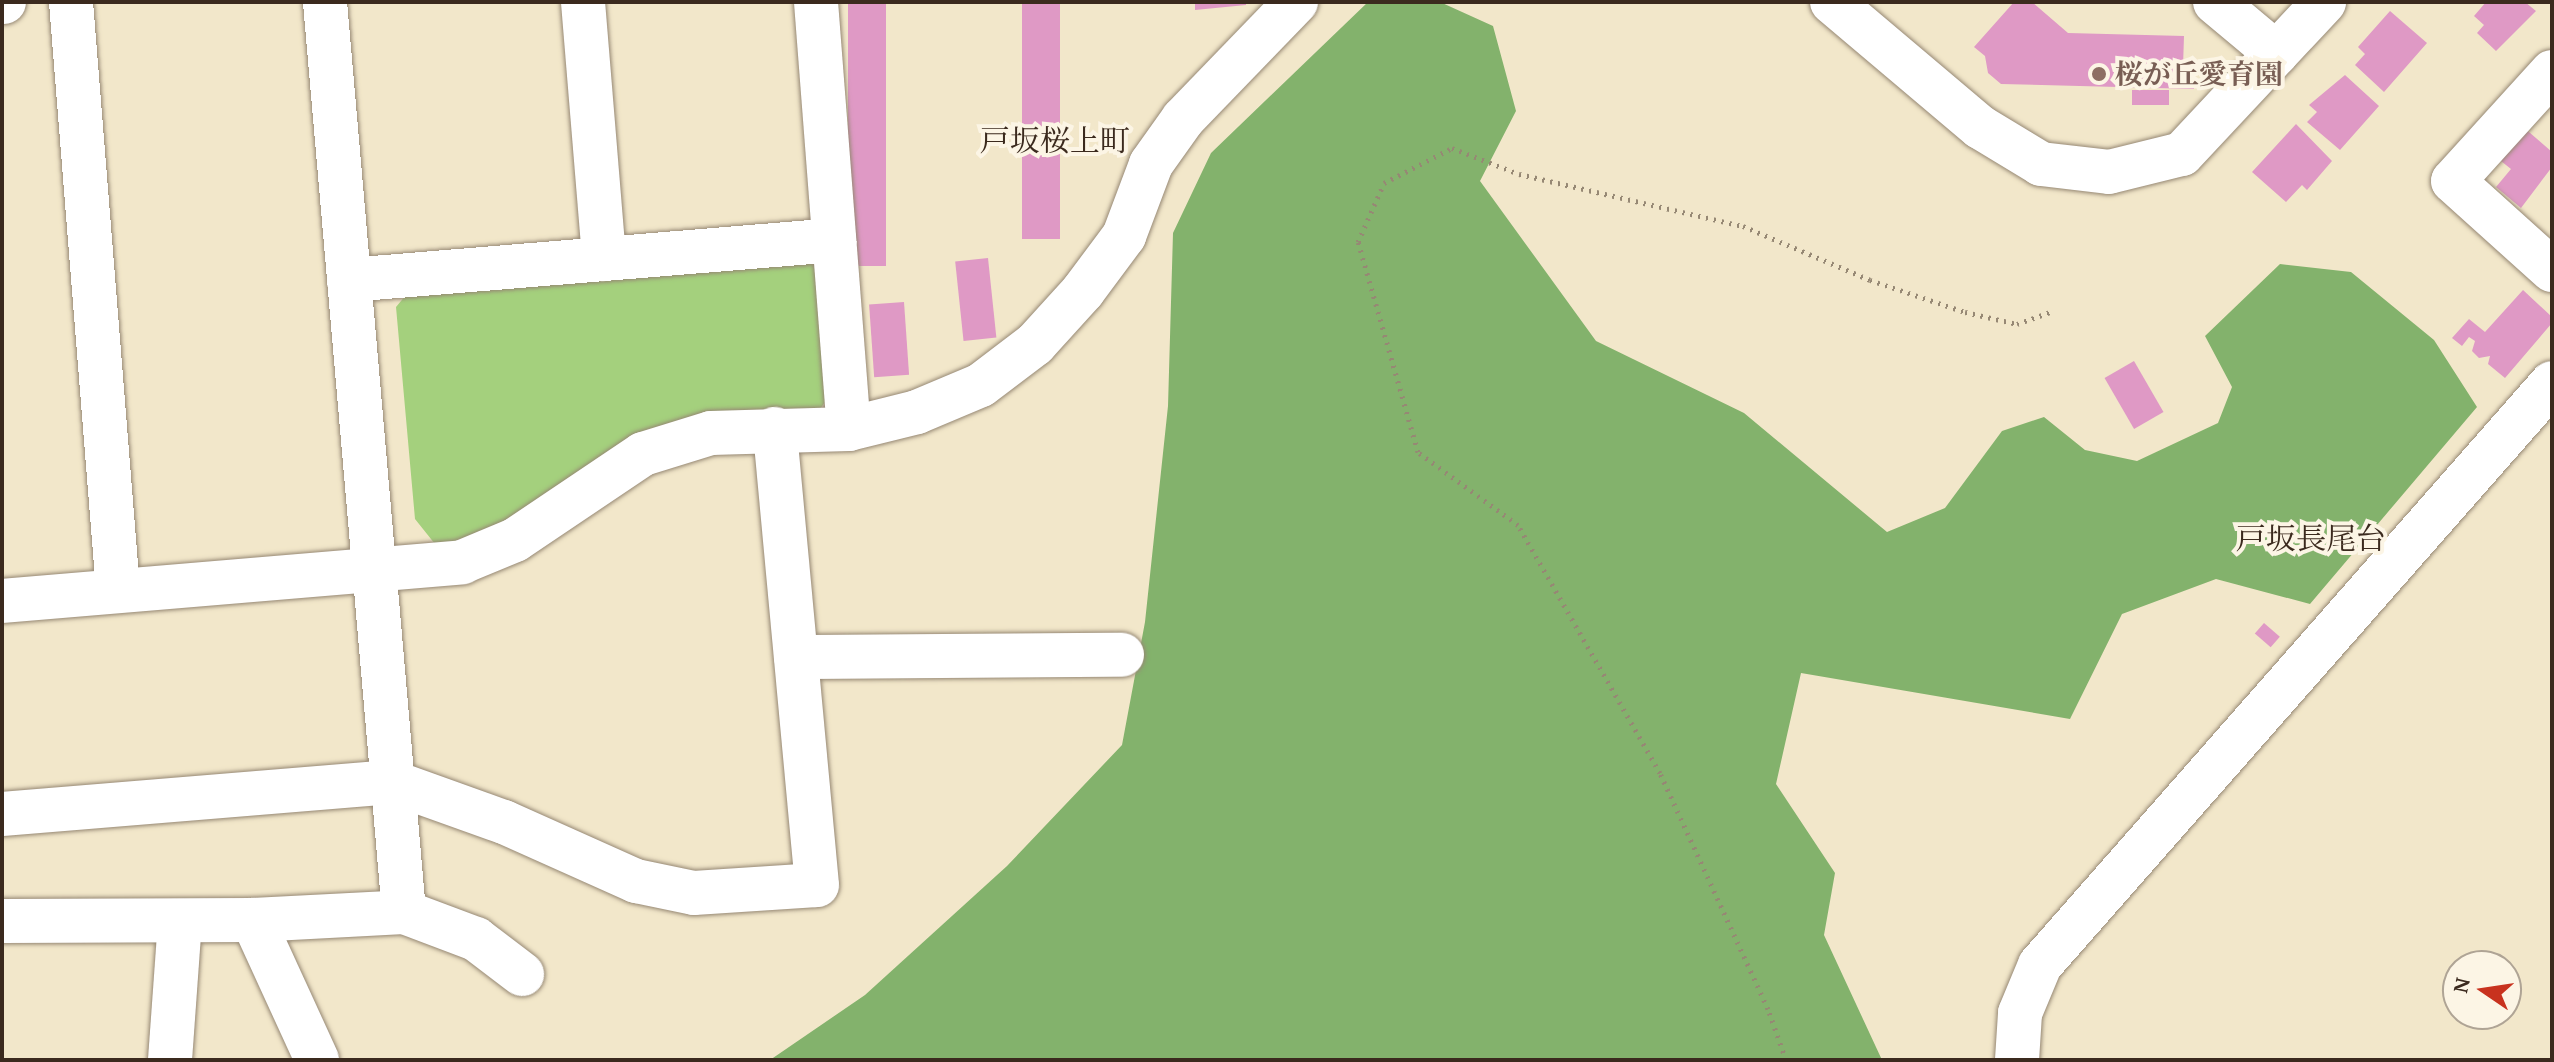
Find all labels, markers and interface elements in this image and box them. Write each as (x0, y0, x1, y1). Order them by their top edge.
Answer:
place label: 桜が丘愛育園 (2115, 57, 2283, 91)
marker: 桜が丘愛育園 (2090, 65, 2108, 83)
district label: 戸坂桜上町 (980, 122, 1130, 158)
district label: 戸坂長尾台 (2236, 520, 2386, 556)
north arrow (2442, 950, 2522, 1030)
text: N (2443, 974, 2478, 996)

